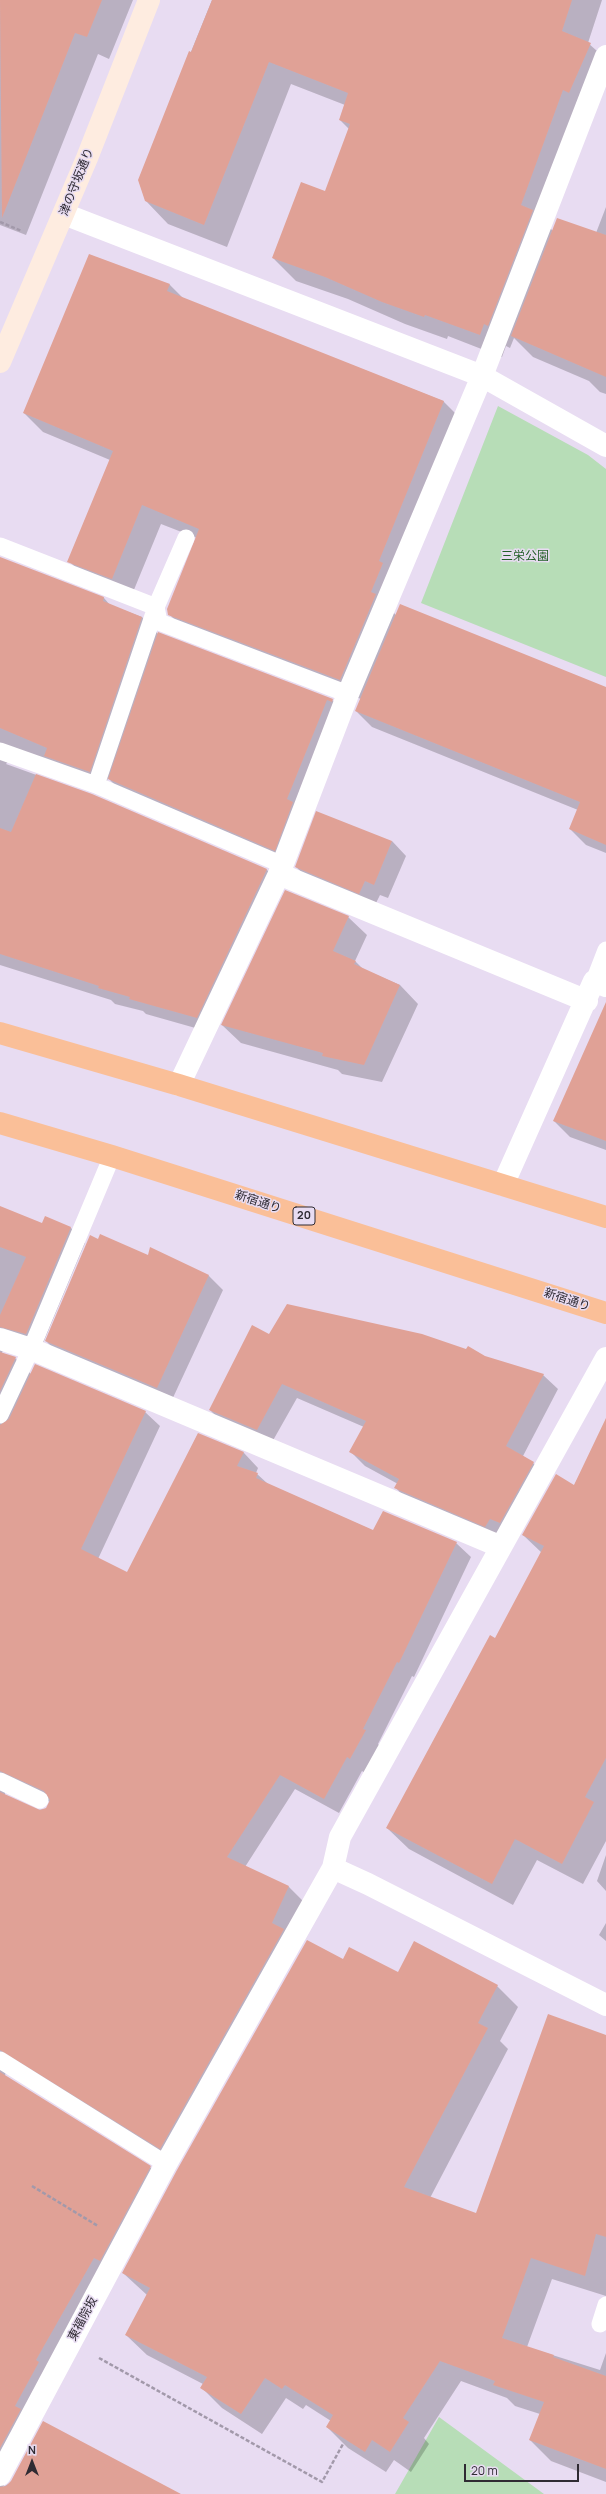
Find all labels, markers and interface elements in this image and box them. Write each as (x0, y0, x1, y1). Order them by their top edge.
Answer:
street label: 津の守坂通り (57, 146, 97, 218)
park label: 三栄公園 (501, 550, 549, 564)
street label: 新宿通り (233, 1188, 283, 1216)
road number: 20 (293, 1207, 315, 1225)
street label: 新宿通り (542, 1286, 592, 1314)
street label: 東福院坂 (65, 2294, 101, 2344)
north arrow (12, 2442, 52, 2482)
text: N (28, 2442, 36, 2457)
scale bar (466, 2456, 581, 2482)
text: 20 m (471, 2462, 498, 2479)

